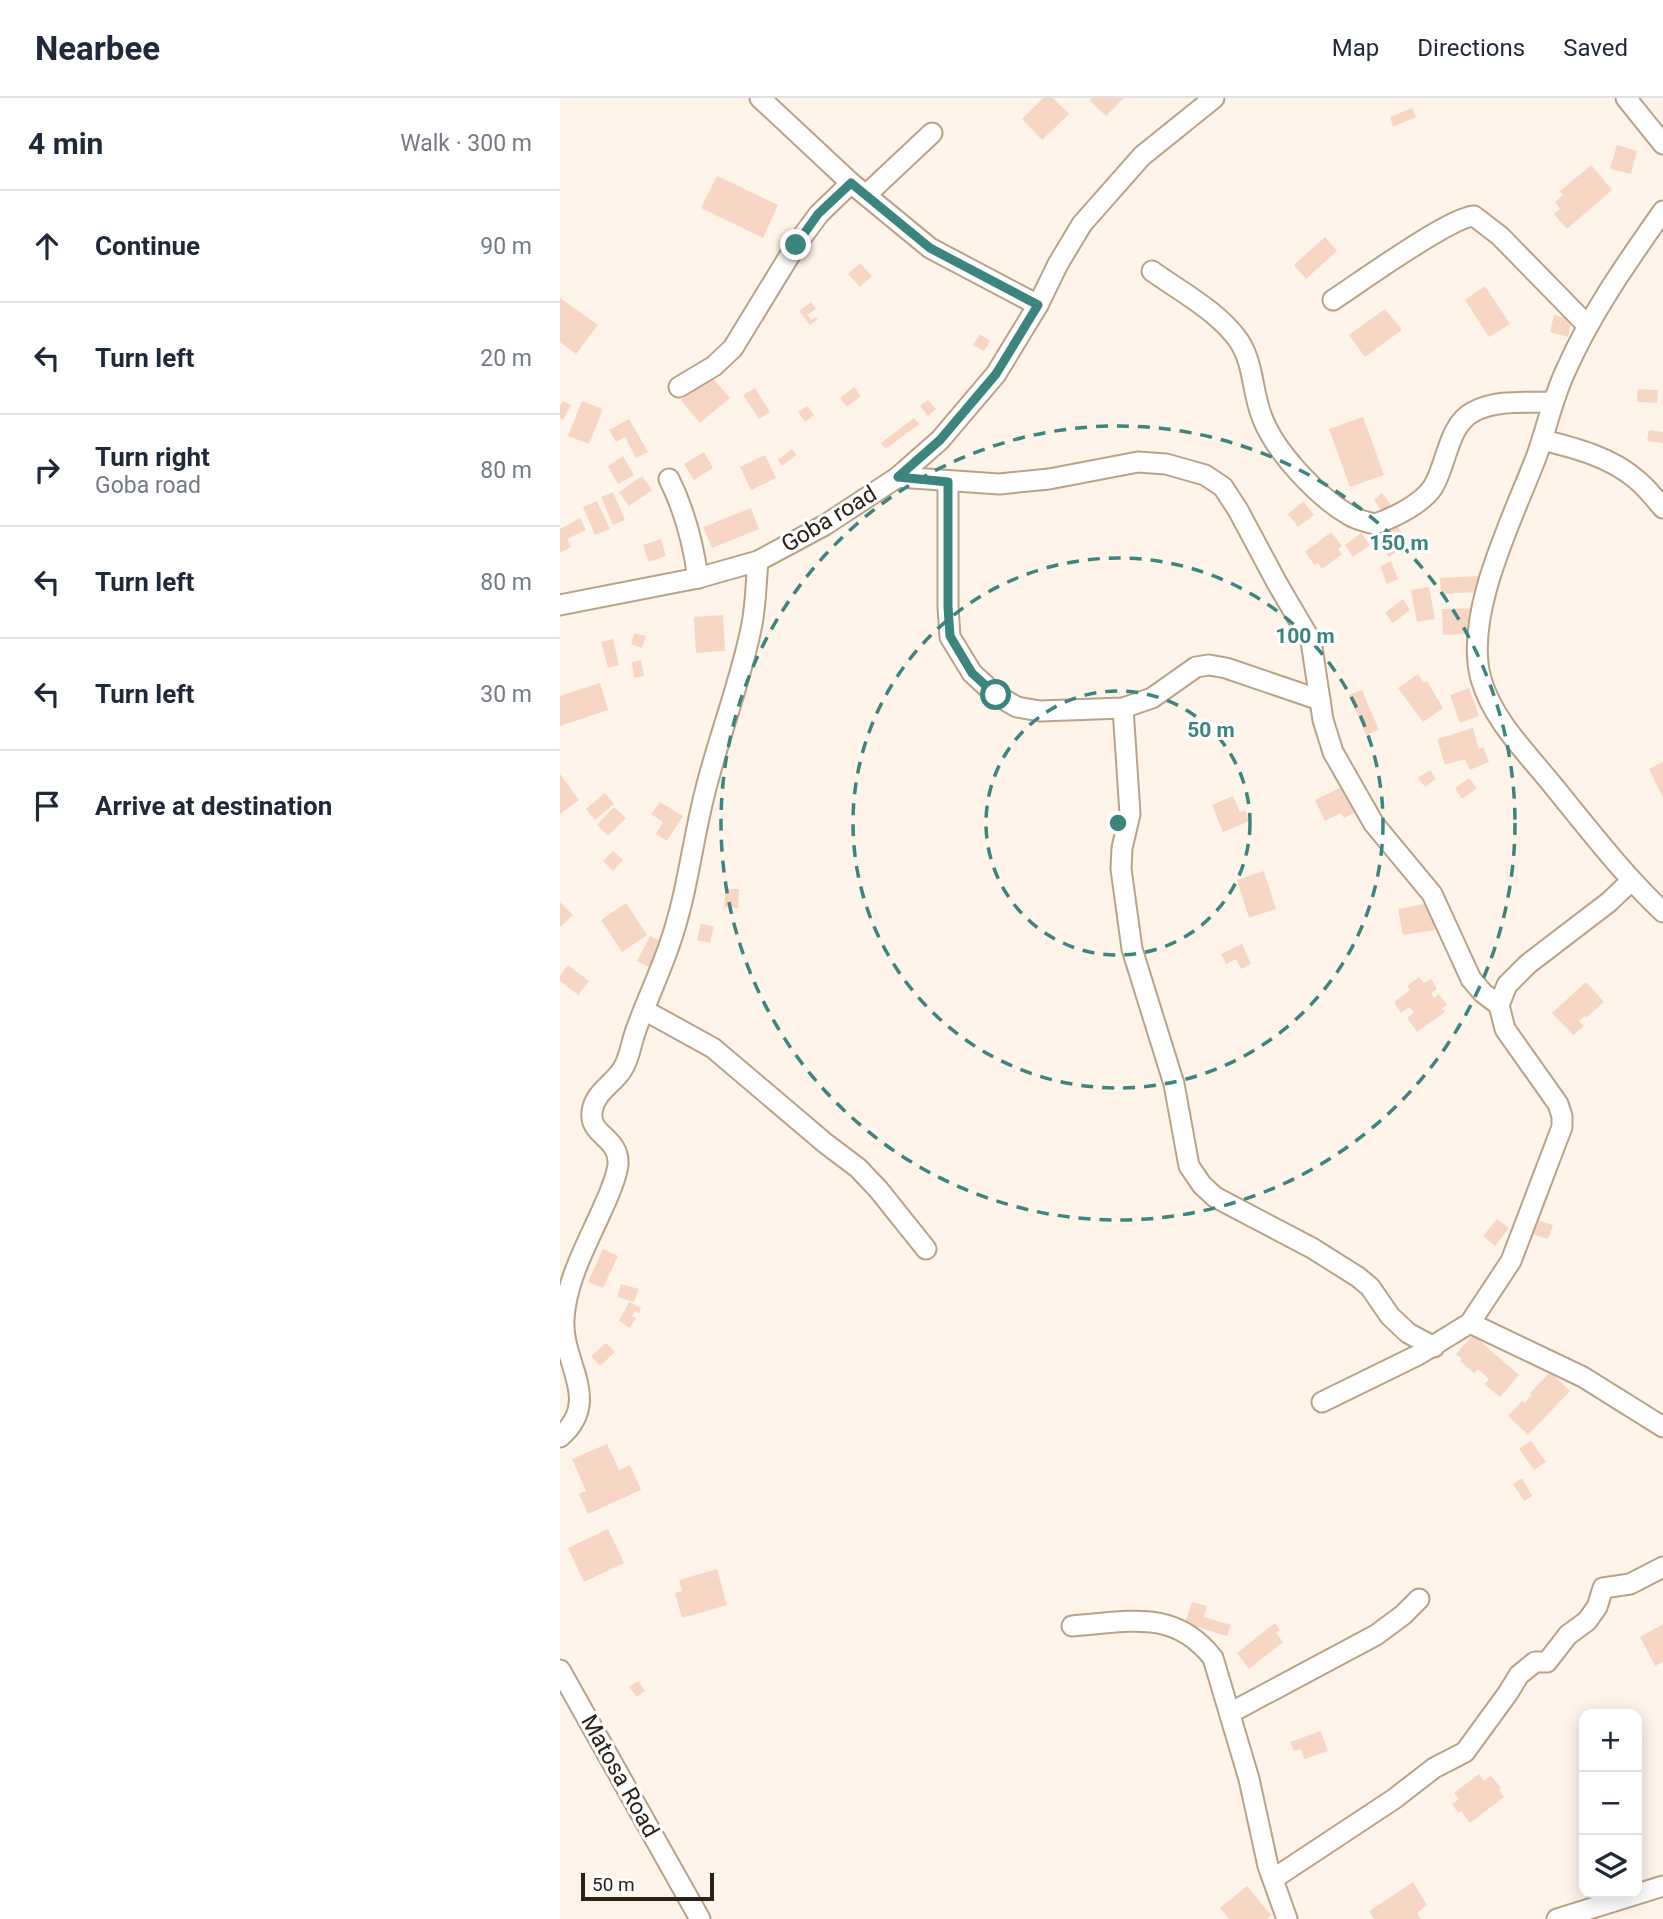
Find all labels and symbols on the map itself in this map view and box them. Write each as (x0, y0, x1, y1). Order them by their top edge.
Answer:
route end (780, 229, 811, 260)
street label: Goba road (777, 480, 881, 558)
text: 150 m (1369, 531, 1429, 555)
text: 100 m (1275, 624, 1335, 648)
route start (980, 679, 1011, 710)
text: 50 m (1187, 718, 1235, 742)
centre of rings (1106, 811, 1130, 835)
street label: Matosa Road (575, 1710, 665, 1842)
scale bar (581, 1870, 714, 1902)

